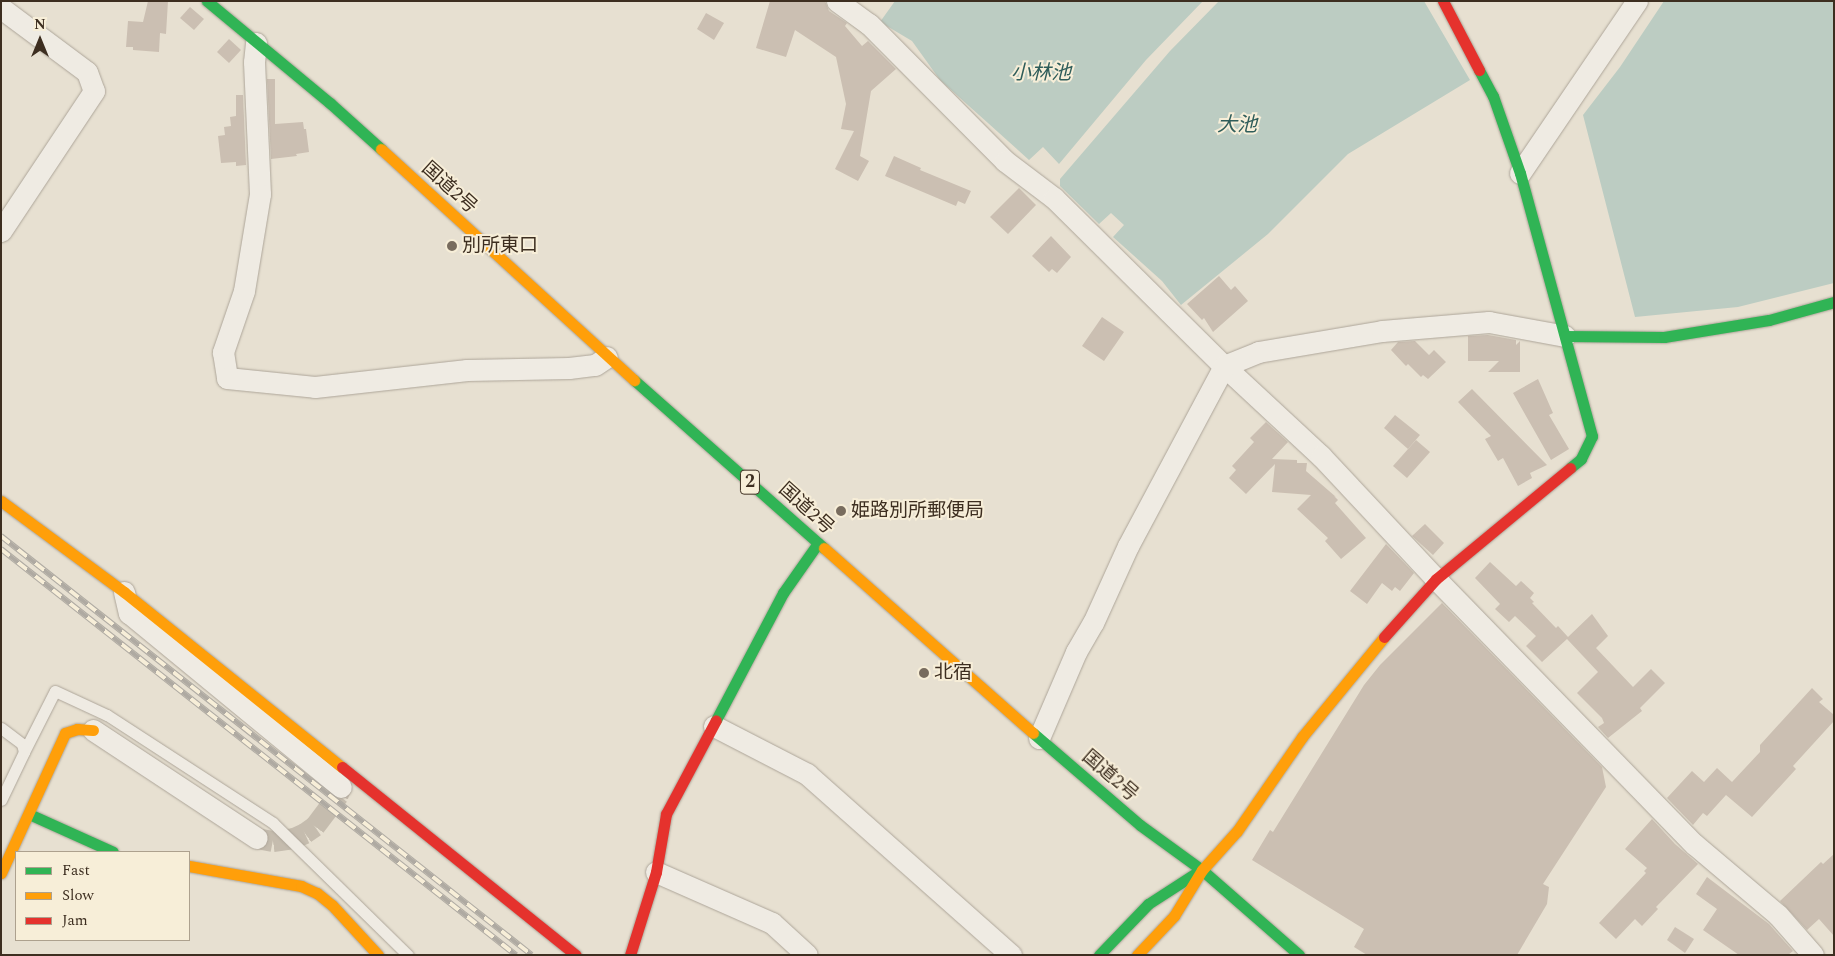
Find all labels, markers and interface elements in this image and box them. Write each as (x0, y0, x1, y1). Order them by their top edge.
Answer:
text: N (34, 14, 46, 35)
north arrow (15, 15, 65, 65)
water label: 小林池 (1011, 61, 1071, 85)
water label: 大池 (1217, 113, 1257, 137)
street label: 国道2号 (417, 157, 481, 219)
place label: 別所東口 (462, 235, 538, 257)
marker: 別所東口 (446, 240, 458, 252)
road number: 2 (739, 467, 761, 498)
street label: 国道2号 (774, 478, 838, 540)
place label: 姫路別所郵便局 (851, 500, 984, 522)
marker: 姫路別所郵便局 (835, 505, 847, 517)
place label: 北宿 (934, 662, 972, 684)
marker: 北宿 (918, 667, 930, 679)
street label: 国道2号 (1077, 746, 1143, 806)
legend (15, 851, 190, 941)
text: Fast (62, 859, 90, 882)
text: Slow (62, 884, 94, 907)
text: Jam (62, 909, 88, 932)

